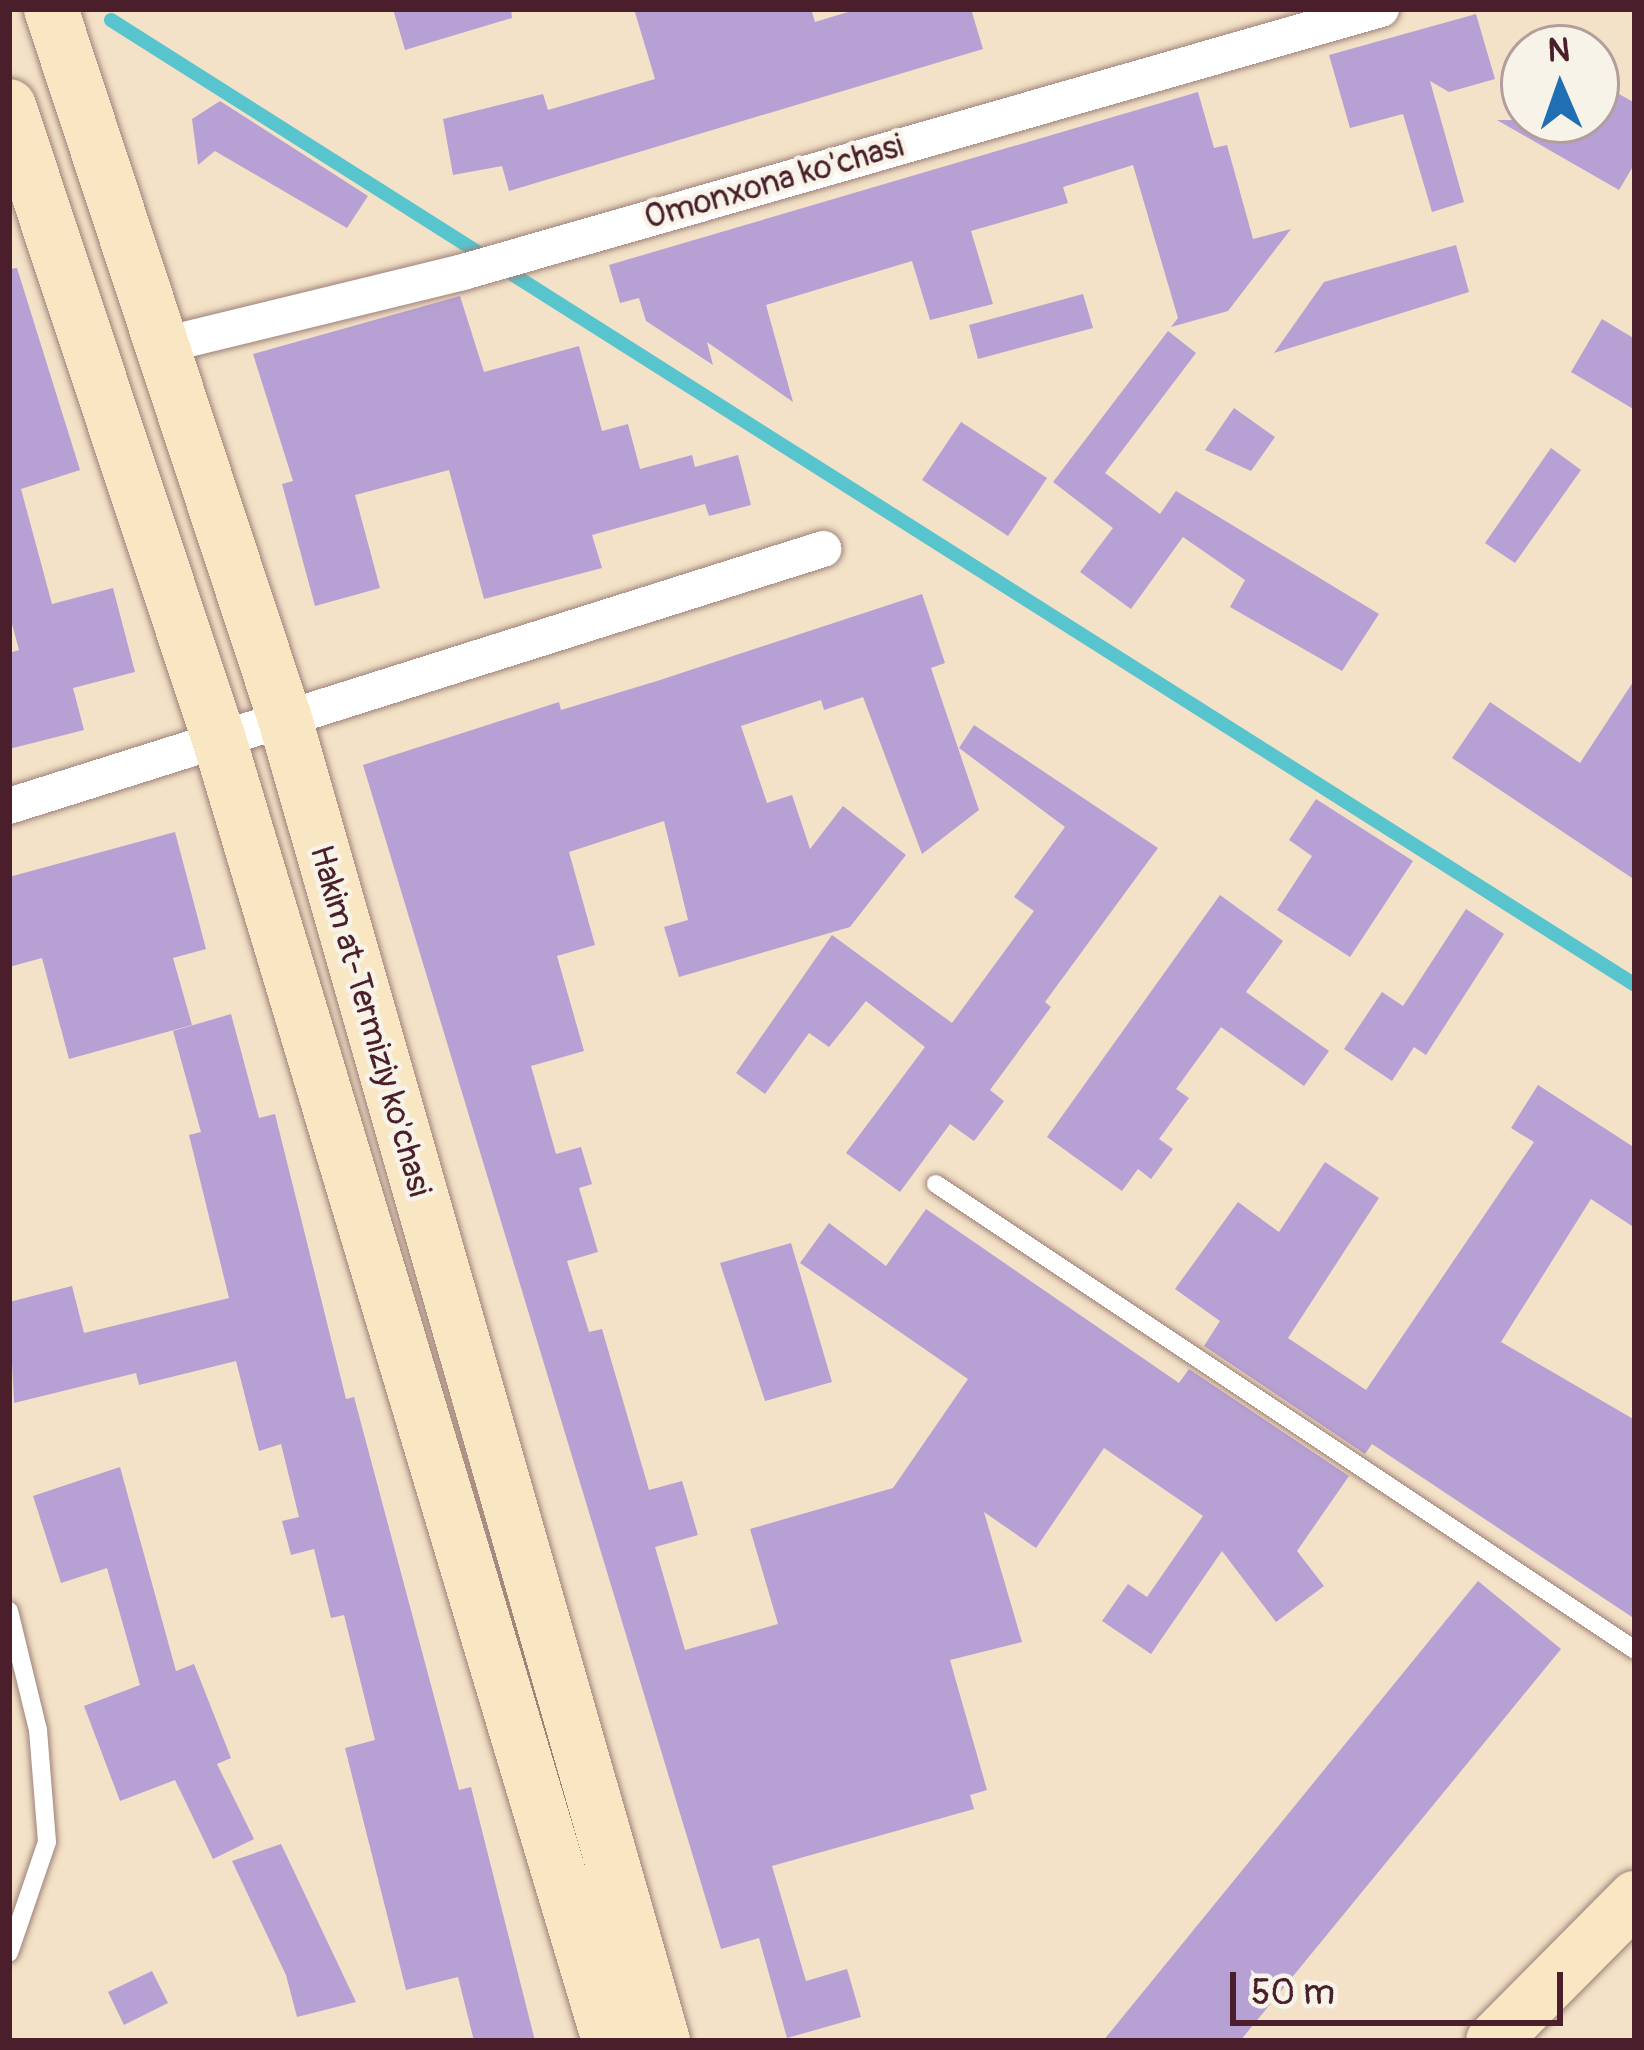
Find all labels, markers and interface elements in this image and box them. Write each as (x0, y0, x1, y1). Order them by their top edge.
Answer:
north arrow (1500, 24, 1620, 144)
text: N (1547, 30, 1571, 71)
street label: Omonxona ko'chasi (640, 126, 908, 238)
street label: Hakim at-Termiziy ko'chasi (301, 841, 439, 1201)
scale bar (1236, 1948, 1569, 2022)
text: 50 m (1251, 1970, 1335, 2015)

